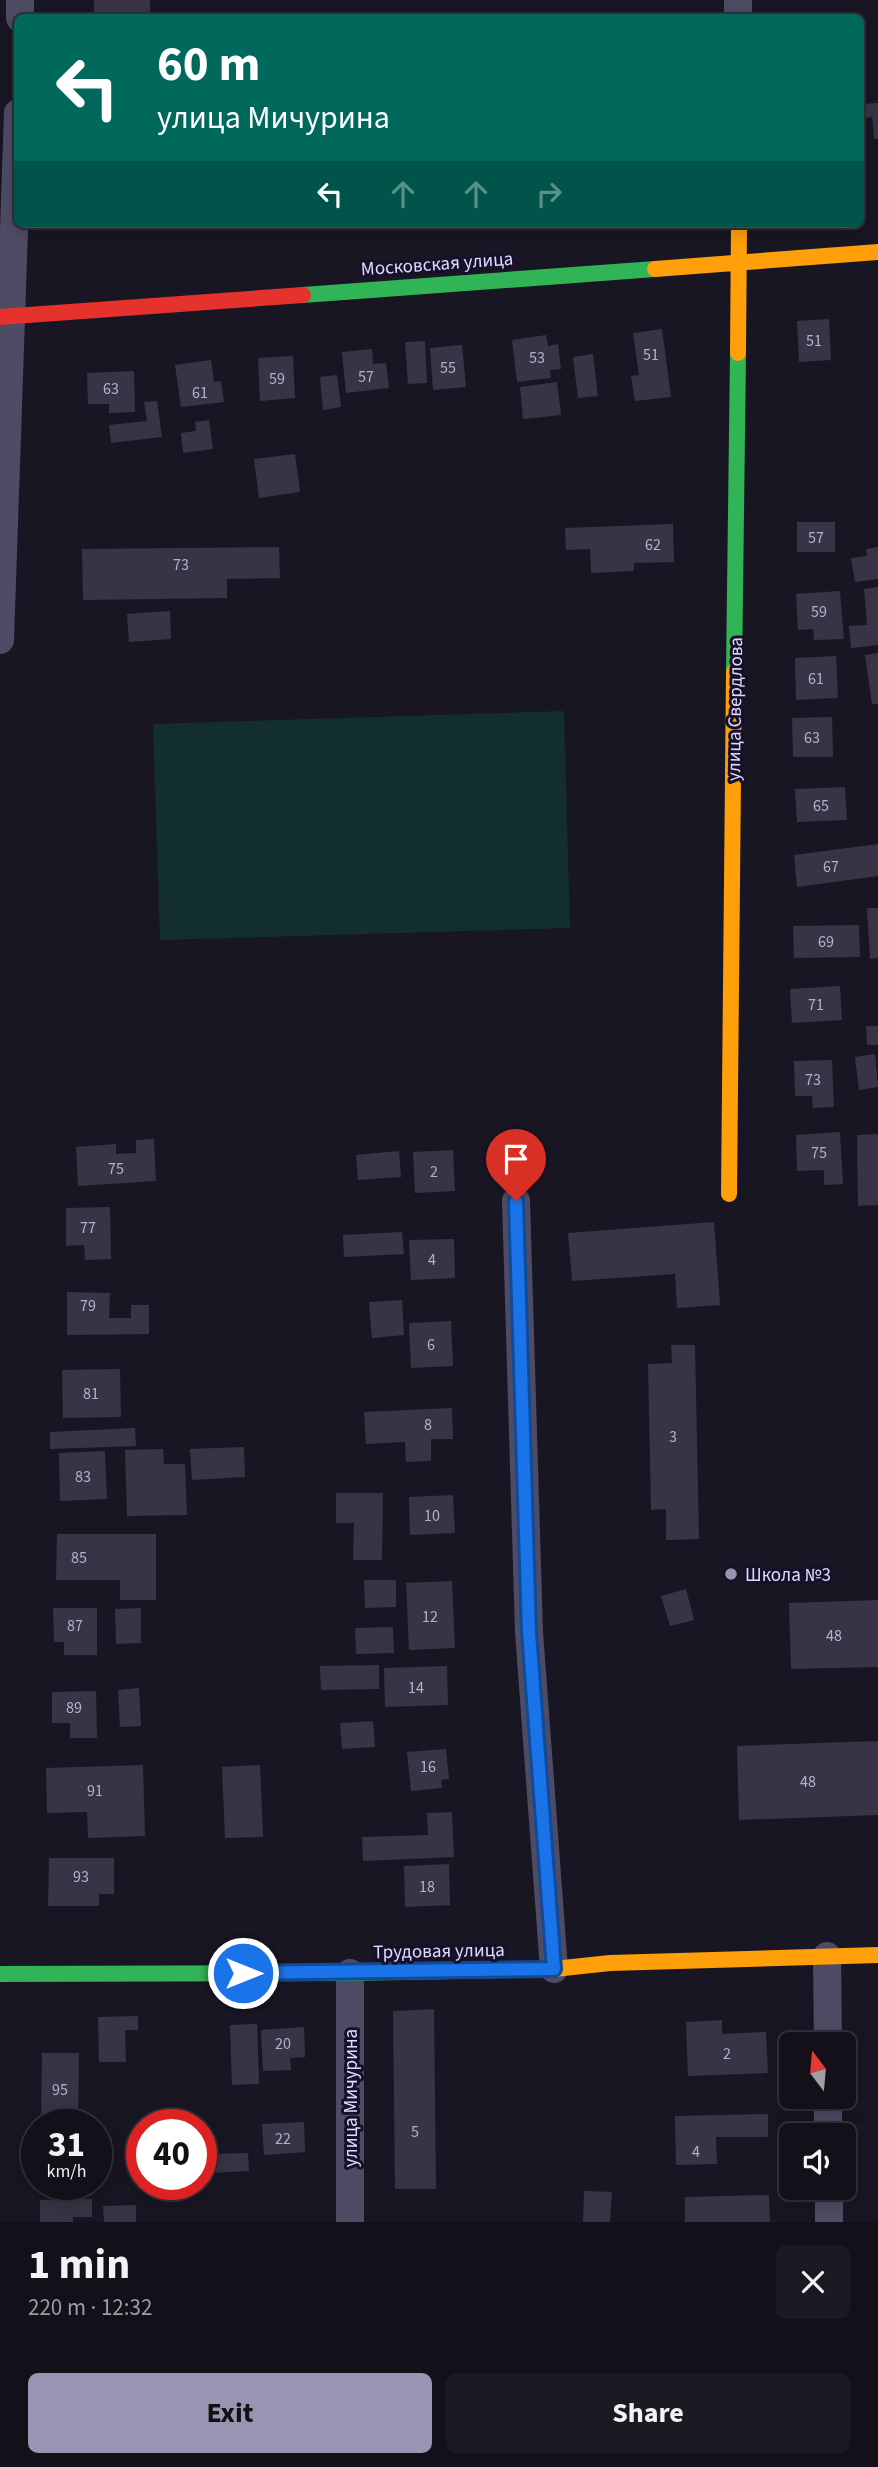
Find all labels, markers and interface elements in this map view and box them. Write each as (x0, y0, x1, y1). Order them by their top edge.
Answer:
text: 60 m (157, 30, 261, 100)
icon: left (42, 42, 133, 133)
text: улица Мичурина (157, 95, 390, 141)
icon: left (311, 175, 349, 213)
icon: ahead (384, 175, 422, 213)
icon: ahead (457, 175, 495, 213)
icon: right (530, 175, 568, 213)
street label: Московская улица (360, 246, 514, 283)
house number: 51 (806, 330, 822, 352)
house number: 51 (643, 344, 659, 366)
house number: 53 (529, 347, 545, 369)
house number: 55 (440, 357, 456, 379)
house number: 57 (358, 366, 374, 388)
house number: 59 (269, 368, 285, 390)
house number: 63 (103, 378, 119, 400)
house number: 61 (192, 382, 208, 404)
house number: 57 (808, 527, 824, 549)
house number: 62 (645, 534, 661, 556)
house number: 73 (173, 554, 189, 576)
house number: 59 (811, 601, 827, 623)
street label: улица Свердлова (721, 637, 750, 781)
house number: 61 (808, 668, 824, 690)
house number: 63 (804, 727, 820, 749)
house number: 65 (813, 795, 829, 817)
house number: 67 (823, 856, 839, 878)
house number: 69 (818, 931, 834, 953)
house number: 71 (808, 994, 824, 1016)
house number: 73 (805, 1069, 821, 1091)
pin (486, 1129, 546, 1201)
icon: arrive (497, 1140, 535, 1178)
house number: 75 (811, 1142, 827, 1164)
house number: 75 (108, 1158, 124, 1180)
house number: 2 (430, 1161, 438, 1183)
house number: 77 (80, 1217, 96, 1239)
house number: 4 (428, 1249, 436, 1271)
house number: 79 (80, 1295, 96, 1317)
house number: 6 (427, 1334, 435, 1356)
house number: 81 (83, 1383, 99, 1405)
house number: 8 (424, 1414, 432, 1436)
house number: 3 (669, 1426, 677, 1448)
house number: 83 (75, 1466, 91, 1488)
house number: 10 (424, 1505, 440, 1527)
house number: 85 (71, 1547, 87, 1569)
place label: Школа №3 (745, 1562, 831, 1589)
marker: Школа №3 (723, 1566, 739, 1582)
house number: 12 (422, 1606, 438, 1628)
house number: 87 (67, 1615, 83, 1637)
house number: 48 (826, 1625, 842, 1647)
house number: 14 (408, 1677, 424, 1699)
house number: 89 (66, 1697, 82, 1719)
house number: 16 (420, 1756, 436, 1778)
house number: 48 (800, 1771, 816, 1793)
house number: 91 (87, 1780, 103, 1802)
house number: 93 (73, 1866, 89, 1888)
house number: 18 (419, 1876, 435, 1898)
position arrow (206, 1936, 280, 2010)
street label: Трудовая улица (373, 1937, 505, 1966)
street label: улица Мичурина (338, 2029, 365, 2167)
north arrow (779, 2032, 856, 2109)
map controls (779, 2032, 856, 2200)
house number: 20 (275, 2033, 291, 2055)
house number: 2 (723, 2043, 731, 2065)
house number: 95 (52, 2079, 68, 2101)
speed limit sign: 40 (126, 2109, 217, 2200)
text: 31 (48, 2120, 85, 2170)
house number: 5 (411, 2121, 419, 2143)
button: sound (779, 2123, 856, 2200)
house number: 22 (275, 2128, 291, 2150)
house number: 4 (692, 2141, 700, 2163)
text: km/h (47, 2159, 86, 2184)
text: 1 min (28, 2235, 130, 2295)
button: close (776, 2245, 850, 2319)
text: 220 m · 12:32 (28, 2291, 152, 2324)
button: Exit (28, 2373, 432, 2453)
button: Share (446, 2373, 850, 2453)

